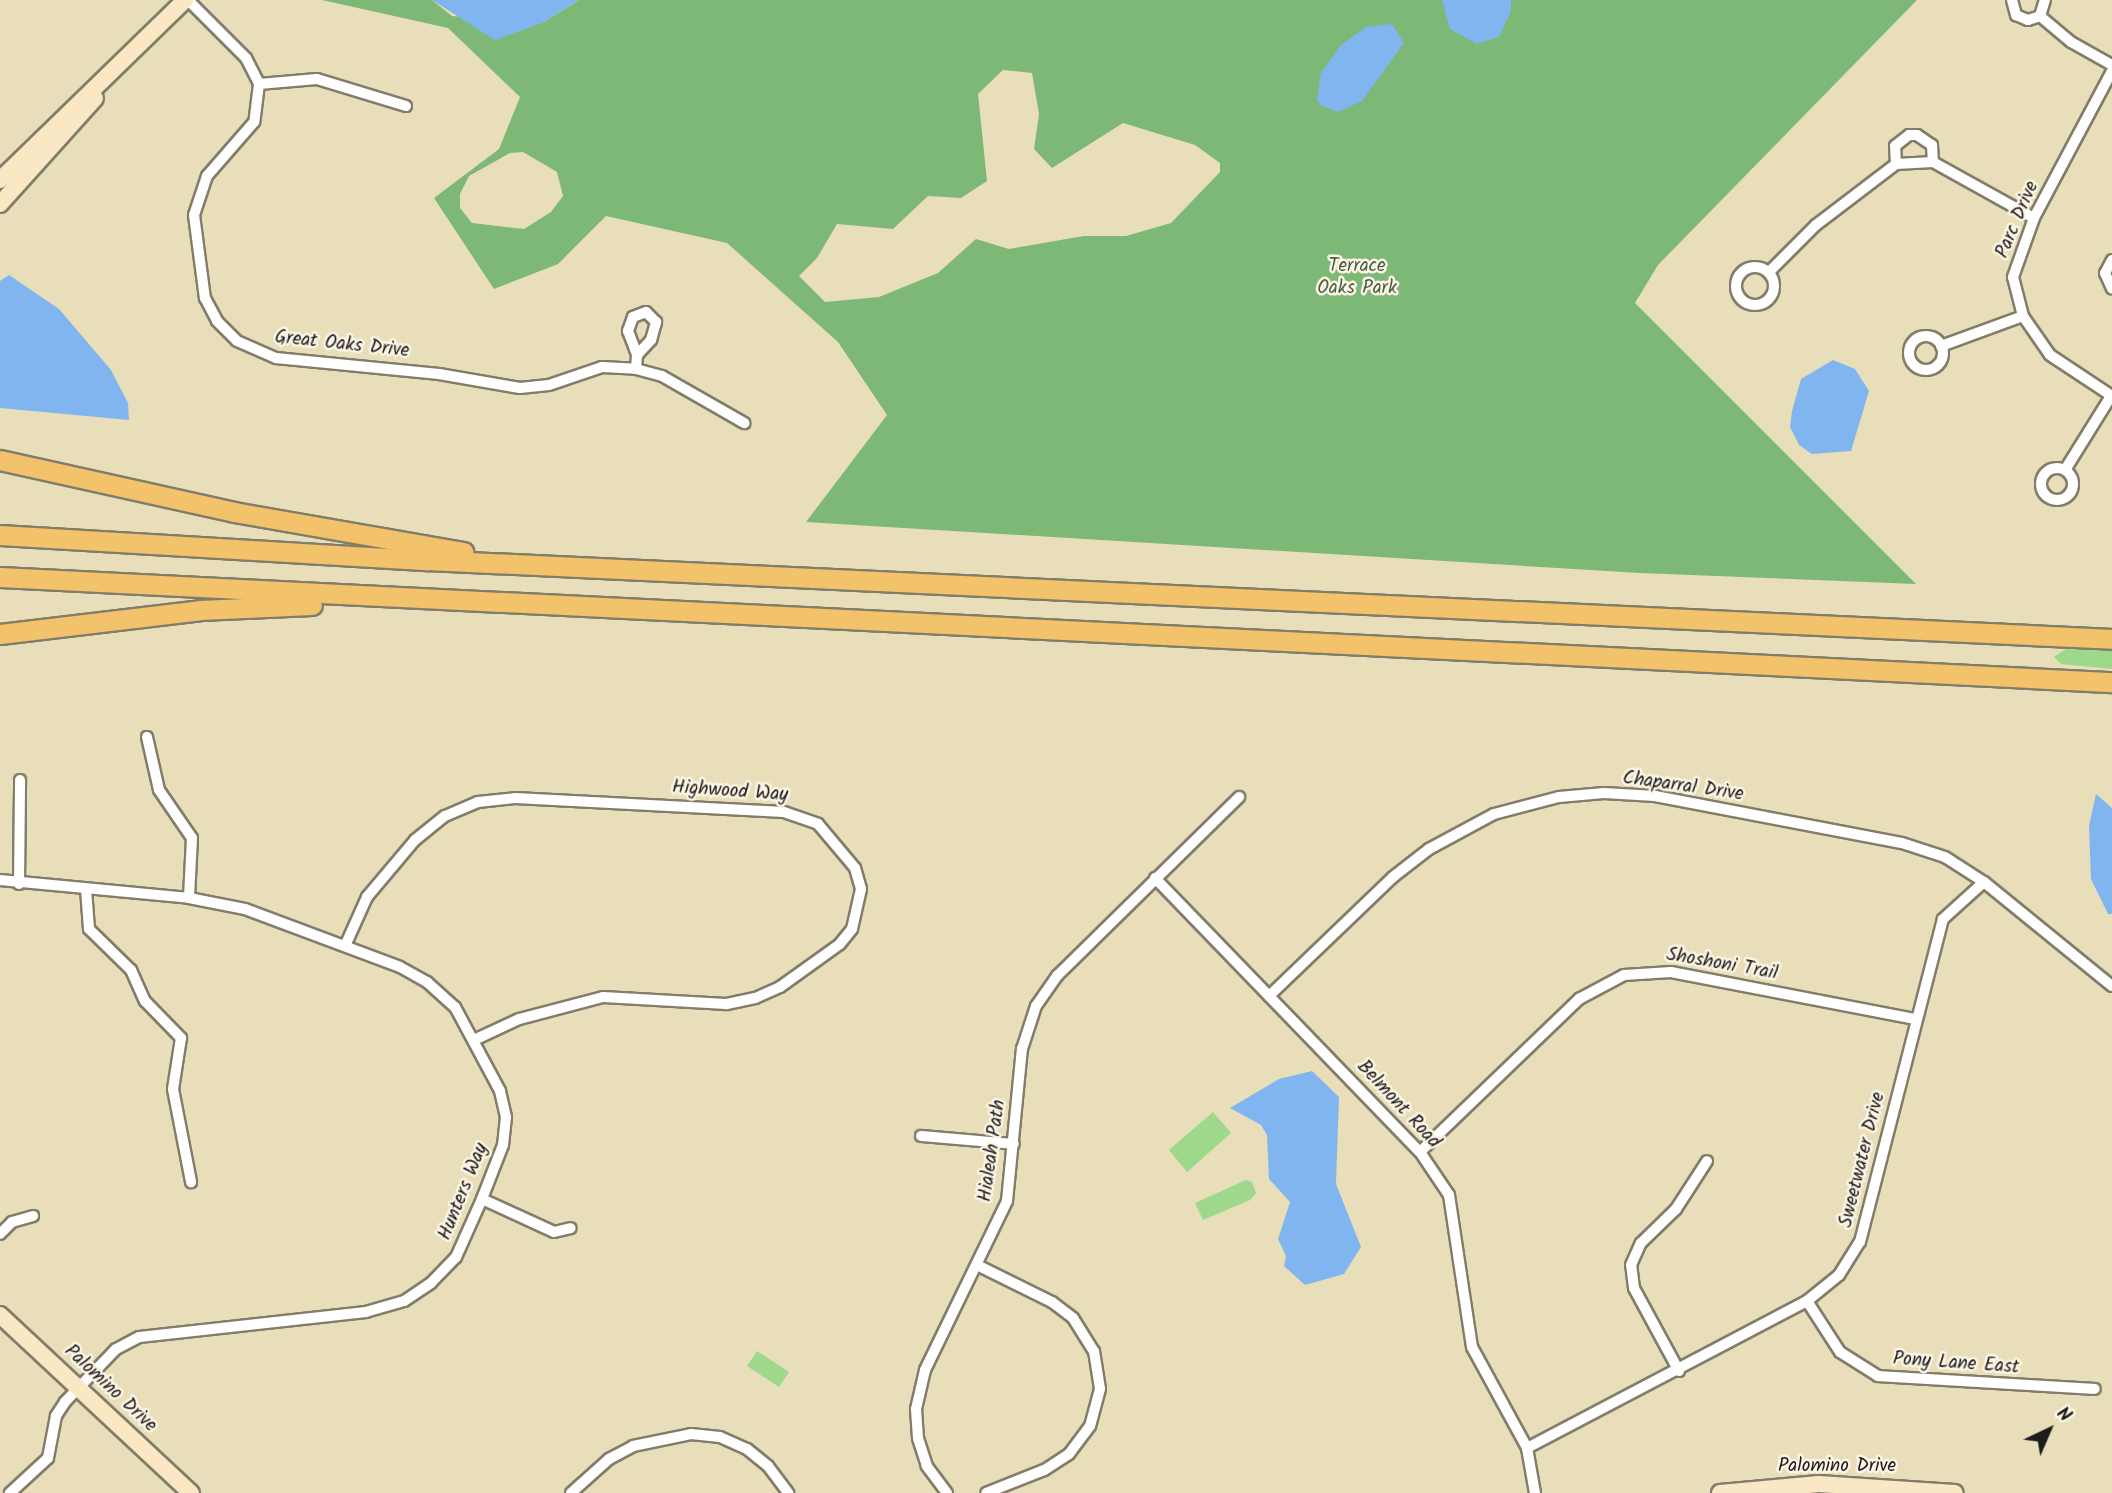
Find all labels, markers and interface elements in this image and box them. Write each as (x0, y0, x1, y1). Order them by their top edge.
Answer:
street label: Parc Drive (1992, 178, 2044, 262)
park label: Terrace Oaks Park (1317, 256, 1397, 300)
street label: Great Oaks Drive (274, 327, 410, 363)
street label: Chaparral Drive (1621, 767, 1745, 807)
street label: Highwood Way (671, 777, 789, 807)
street label: Shoshoni Trail (1665, 944, 1779, 986)
street label: Belmont Road (1351, 1056, 1445, 1154)
street label: Sweetwater Drive (1835, 1090, 1891, 1230)
street label: Hialeah Path (975, 1098, 1011, 1204)
street label: Hunters Way (434, 1140, 494, 1244)
street label: Palomino Drive (59, 1340, 161, 1438)
street label: Pony Lane East (1892, 1348, 2020, 1380)
north arrow (2014, 1395, 2084, 1465)
text: N (2049, 1400, 2078, 1430)
street label: Palomino Drive (1778, 1456, 1896, 1478)

